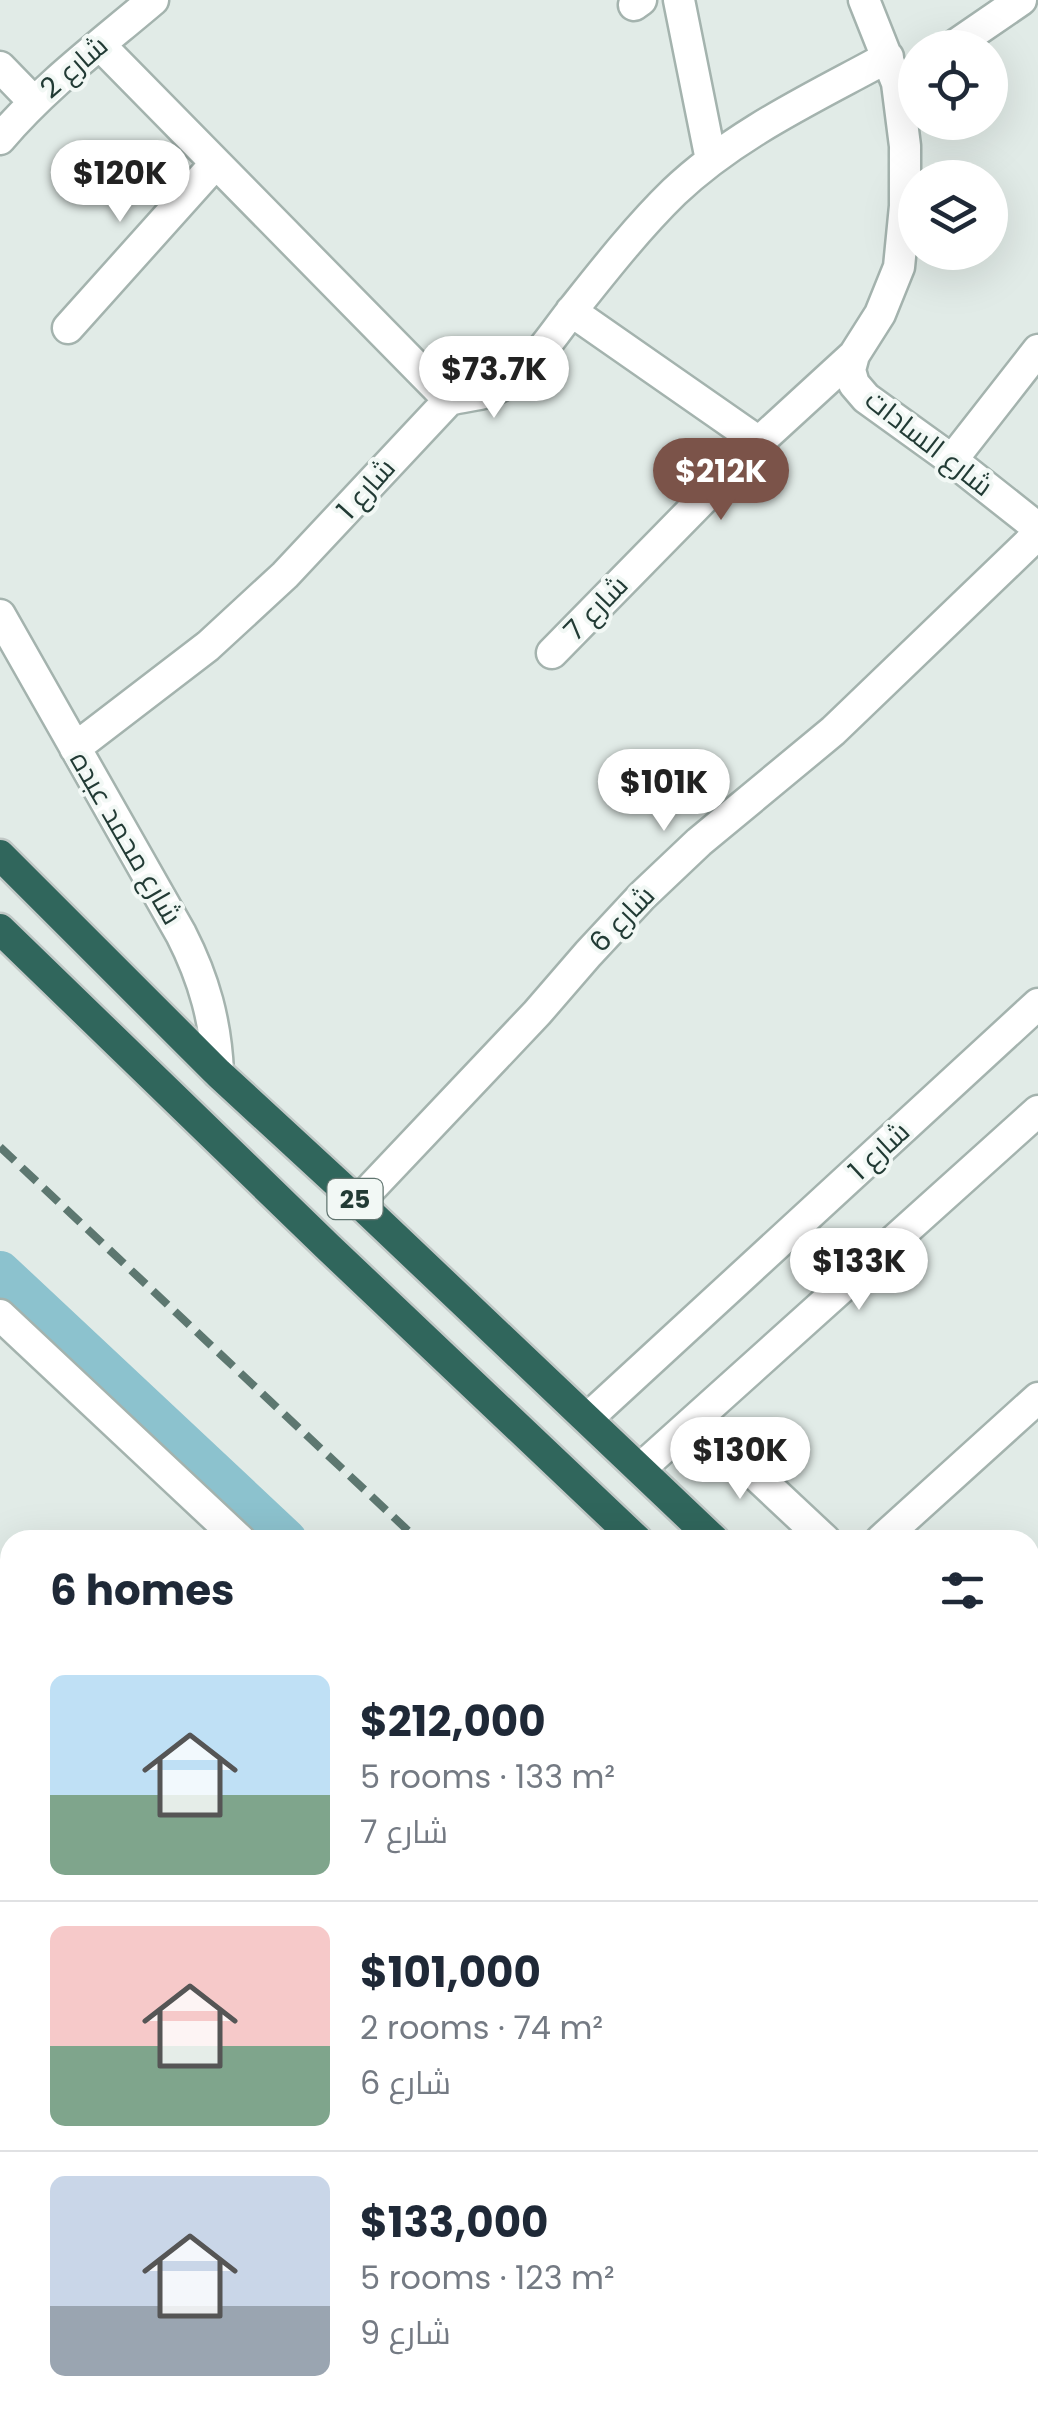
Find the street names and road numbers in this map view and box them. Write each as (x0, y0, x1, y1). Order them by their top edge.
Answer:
street label: شارع 2 (32, 27, 116, 107)
street label: شارع السادات (857, 381, 1001, 505)
street label: شارع 1 (328, 450, 404, 528)
street label: شارع 7 (555, 567, 637, 649)
street label: شارع محمد عبده (61, 744, 191, 932)
street label: شارع 6 (580, 877, 664, 961)
street label: شارع 1 (840, 1113, 918, 1189)
road number: 25 (328, 1179, 382, 1219)

